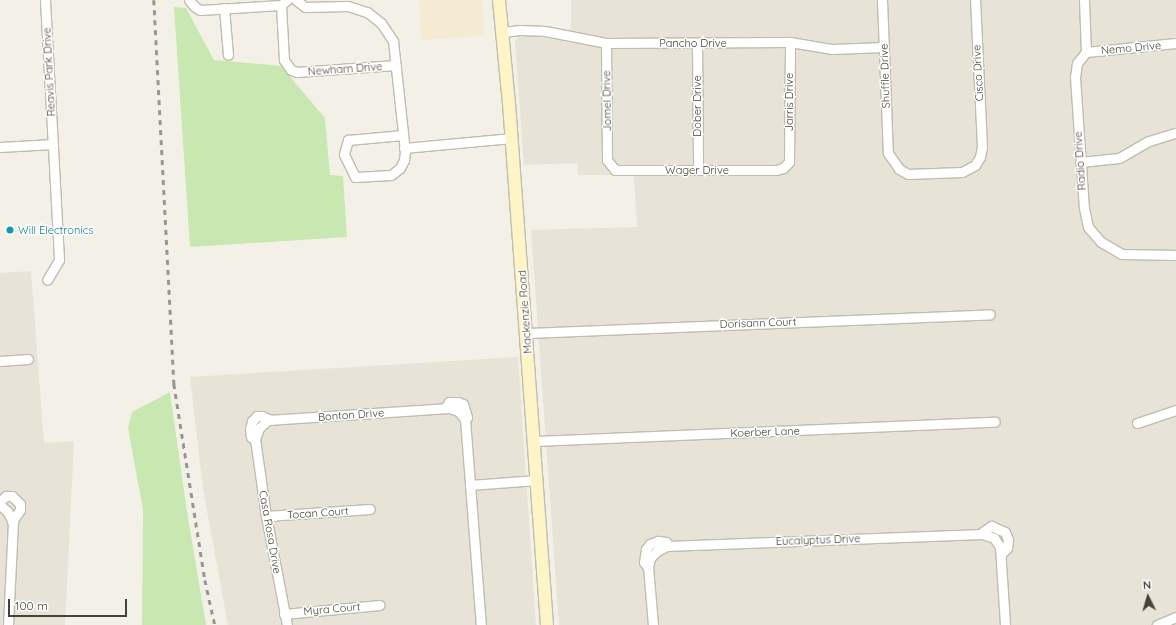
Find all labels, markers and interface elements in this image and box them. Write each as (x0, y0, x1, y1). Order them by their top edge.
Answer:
street label: Reavis Park Drive (40, 27, 58, 117)
street label: Pancho Drive (659, 36, 727, 50)
street label: Nemo Drive (1100, 39, 1162, 57)
street label: Shuffle Drive (877, 43, 893, 109)
street label: Cisco Drive (970, 44, 986, 102)
street label: Newham Drive (307, 60, 383, 78)
street label: Jomel Drive (600, 70, 614, 132)
street label: Jarris Drive (782, 73, 796, 131)
street label: Dober Drive (690, 75, 704, 137)
street label: Radio Drive (1071, 131, 1089, 191)
street label: Wager Drive (665, 163, 729, 177)
place label: Will Electronics (18, 223, 94, 237)
marker: Will Electronics (5, 225, 15, 235)
street label: Mackenzie Road (515, 270, 535, 354)
street label: Dorisann Court (719, 315, 797, 331)
street label: Bonton Drive (317, 406, 385, 424)
street label: Koerber Lane (730, 424, 800, 440)
street label: Casa Rosa Drive (256, 489, 284, 575)
street label: Tocan Court (287, 504, 349, 522)
street label: Eucalyptus Drive (775, 532, 861, 548)
north arrow (1128, 577, 1168, 617)
text: N (1142, 578, 1152, 592)
scale bar (10, 591, 129, 617)
text: 100 m (15, 598, 48, 613)
street label: Myra Court (303, 600, 361, 618)

